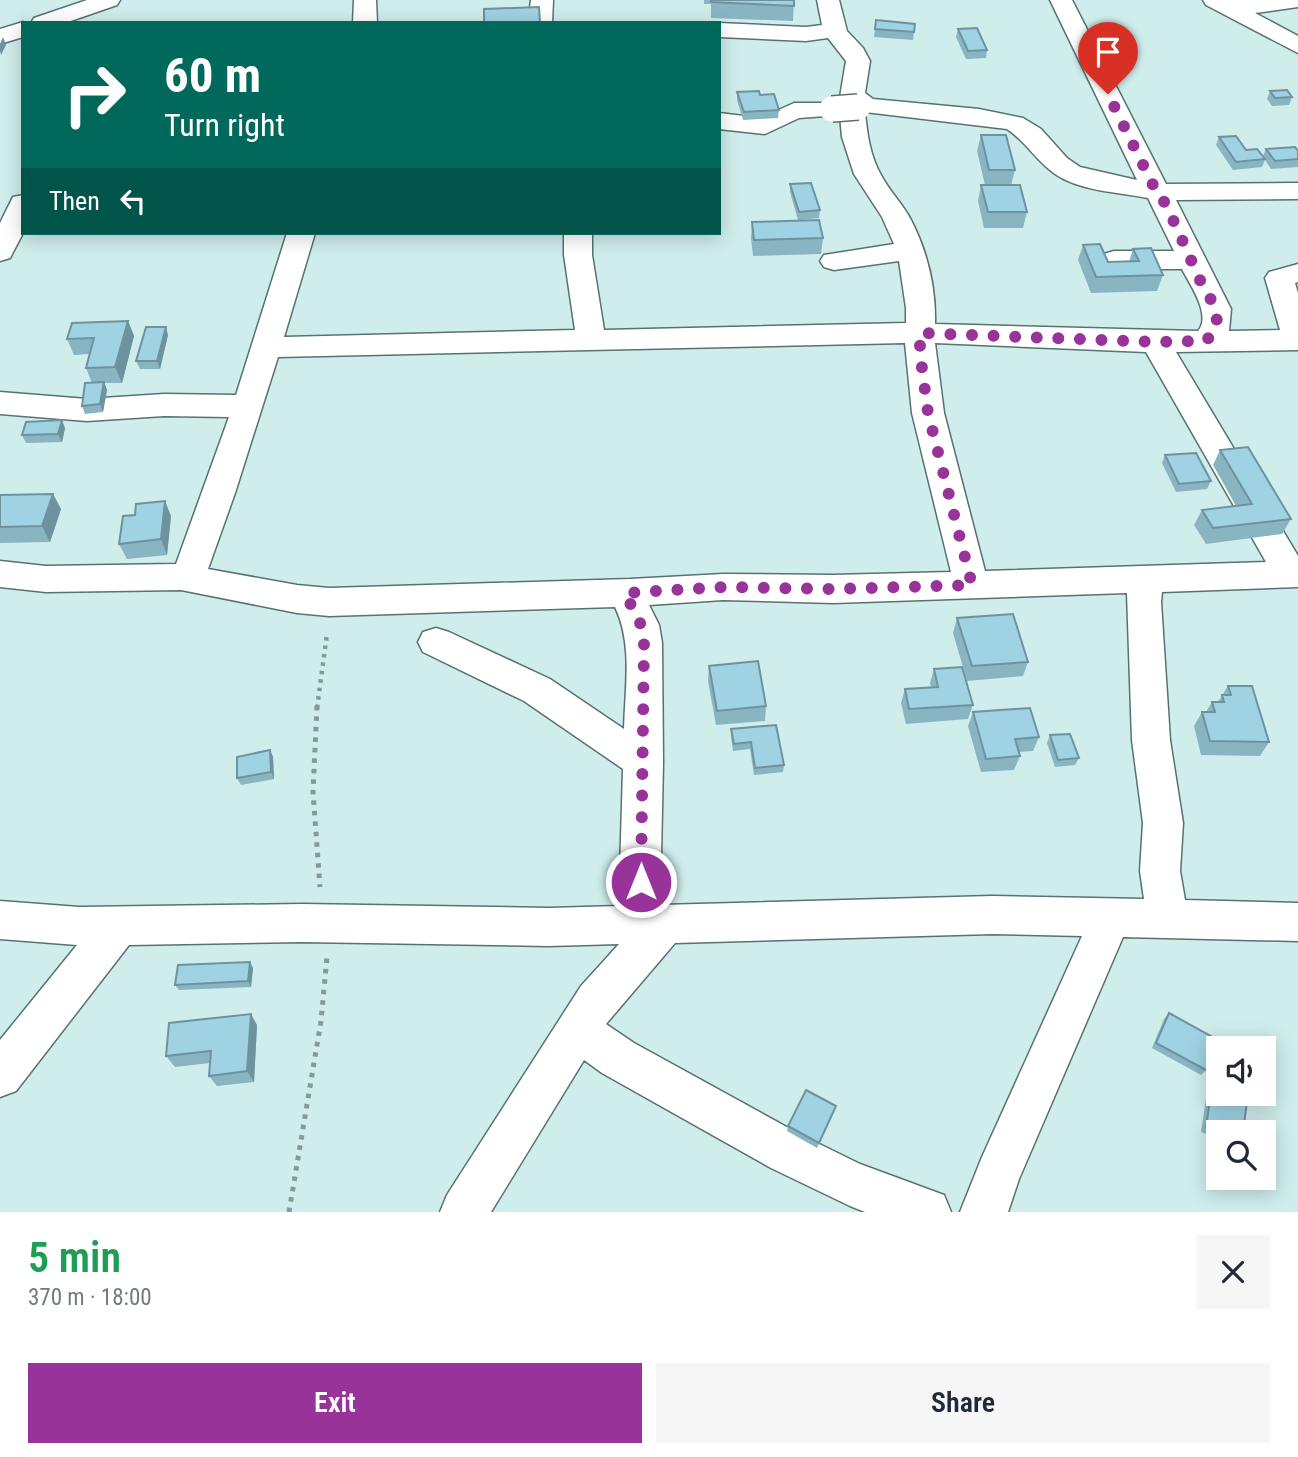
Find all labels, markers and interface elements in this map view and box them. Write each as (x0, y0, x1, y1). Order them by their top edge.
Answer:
pin (1078, 22, 1138, 94)
icon: arrive (1089, 33, 1127, 71)
text: 60 m (164, 47, 261, 104)
icon: right (49, 49, 140, 140)
text: Turn right (164, 106, 285, 144)
icon: left (114, 182, 152, 220)
text: Then (49, 186, 100, 216)
position arrow (604, 845, 678, 919)
map controls (1206, 1036, 1276, 1190)
button: sound (1206, 1036, 1276, 1106)
button: search (1206, 1120, 1276, 1190)
text: 5 min (28, 1233, 121, 1282)
button: close (1196, 1235, 1270, 1309)
text: 370 m · 18:00 (28, 1284, 152, 1311)
button: Exit (28, 1363, 642, 1443)
button: Share (656, 1363, 1270, 1443)

